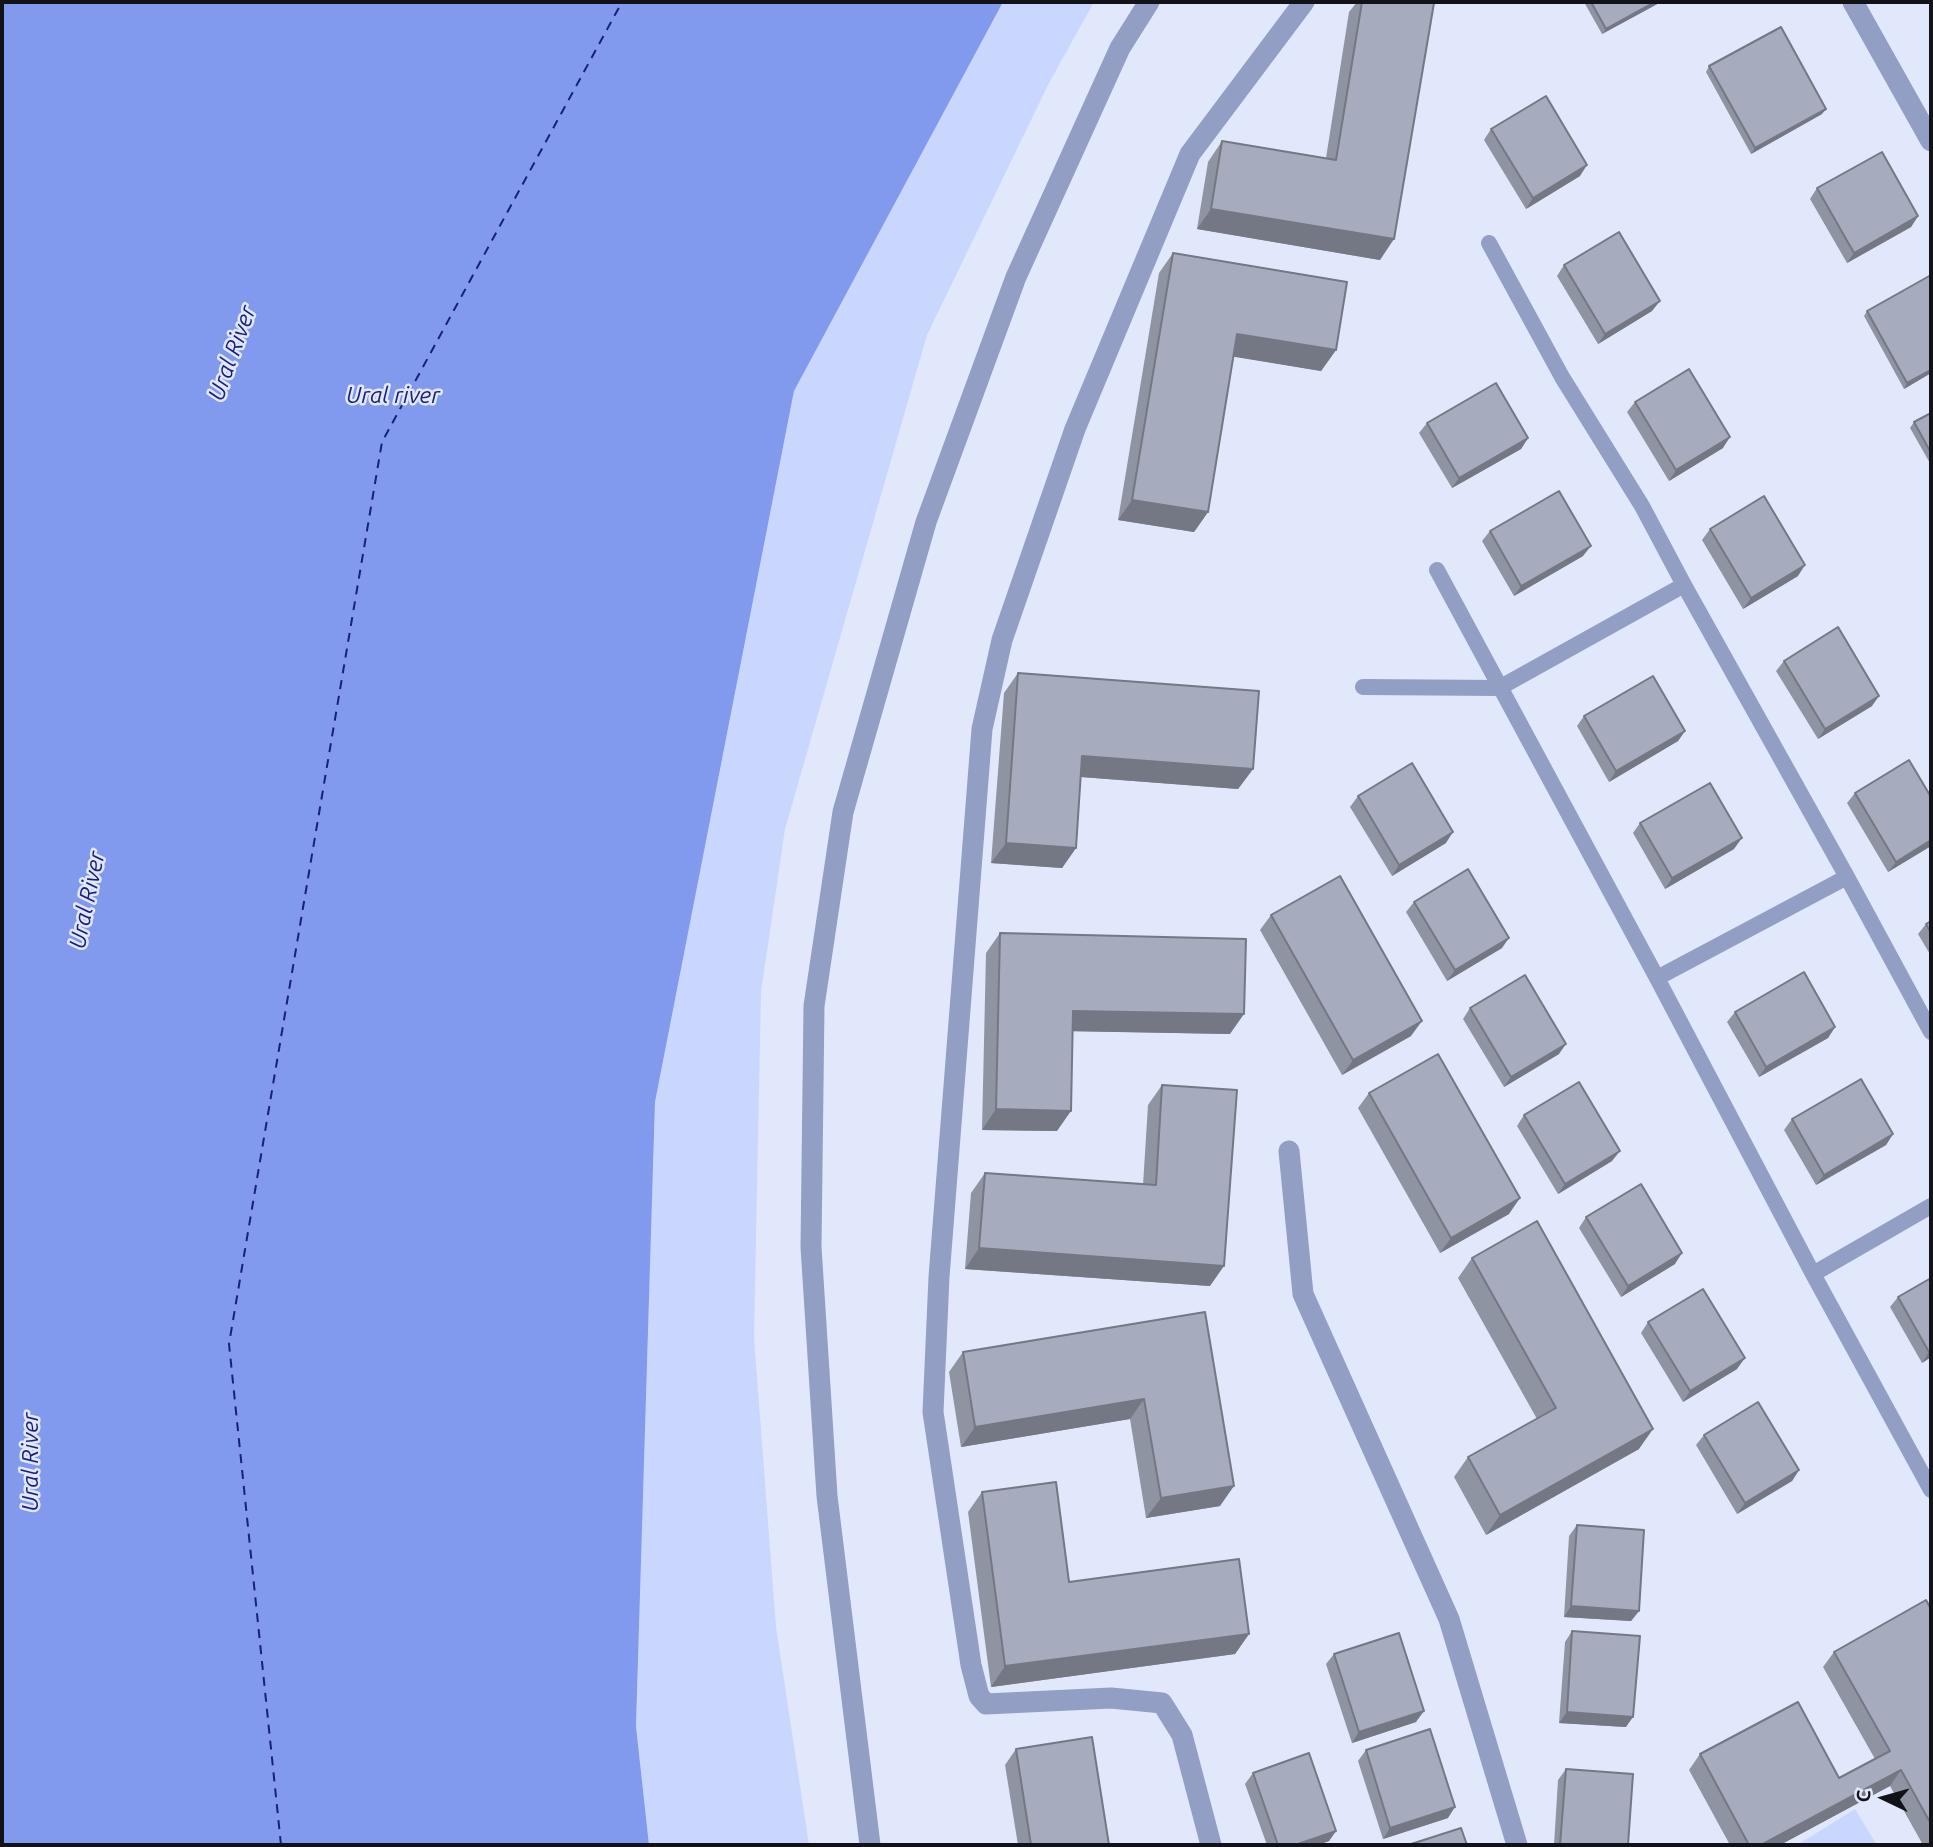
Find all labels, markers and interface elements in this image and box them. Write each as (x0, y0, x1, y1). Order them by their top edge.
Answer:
water label: Ural River (202, 302, 262, 404)
water label: Ural river (346, 381, 440, 409)
water label: Ural River (63, 849, 111, 951)
water label: Ural River (16, 1412, 44, 1512)
north arrow (1849, 1763, 1919, 1833)
text: С (1852, 1789, 1875, 1803)

